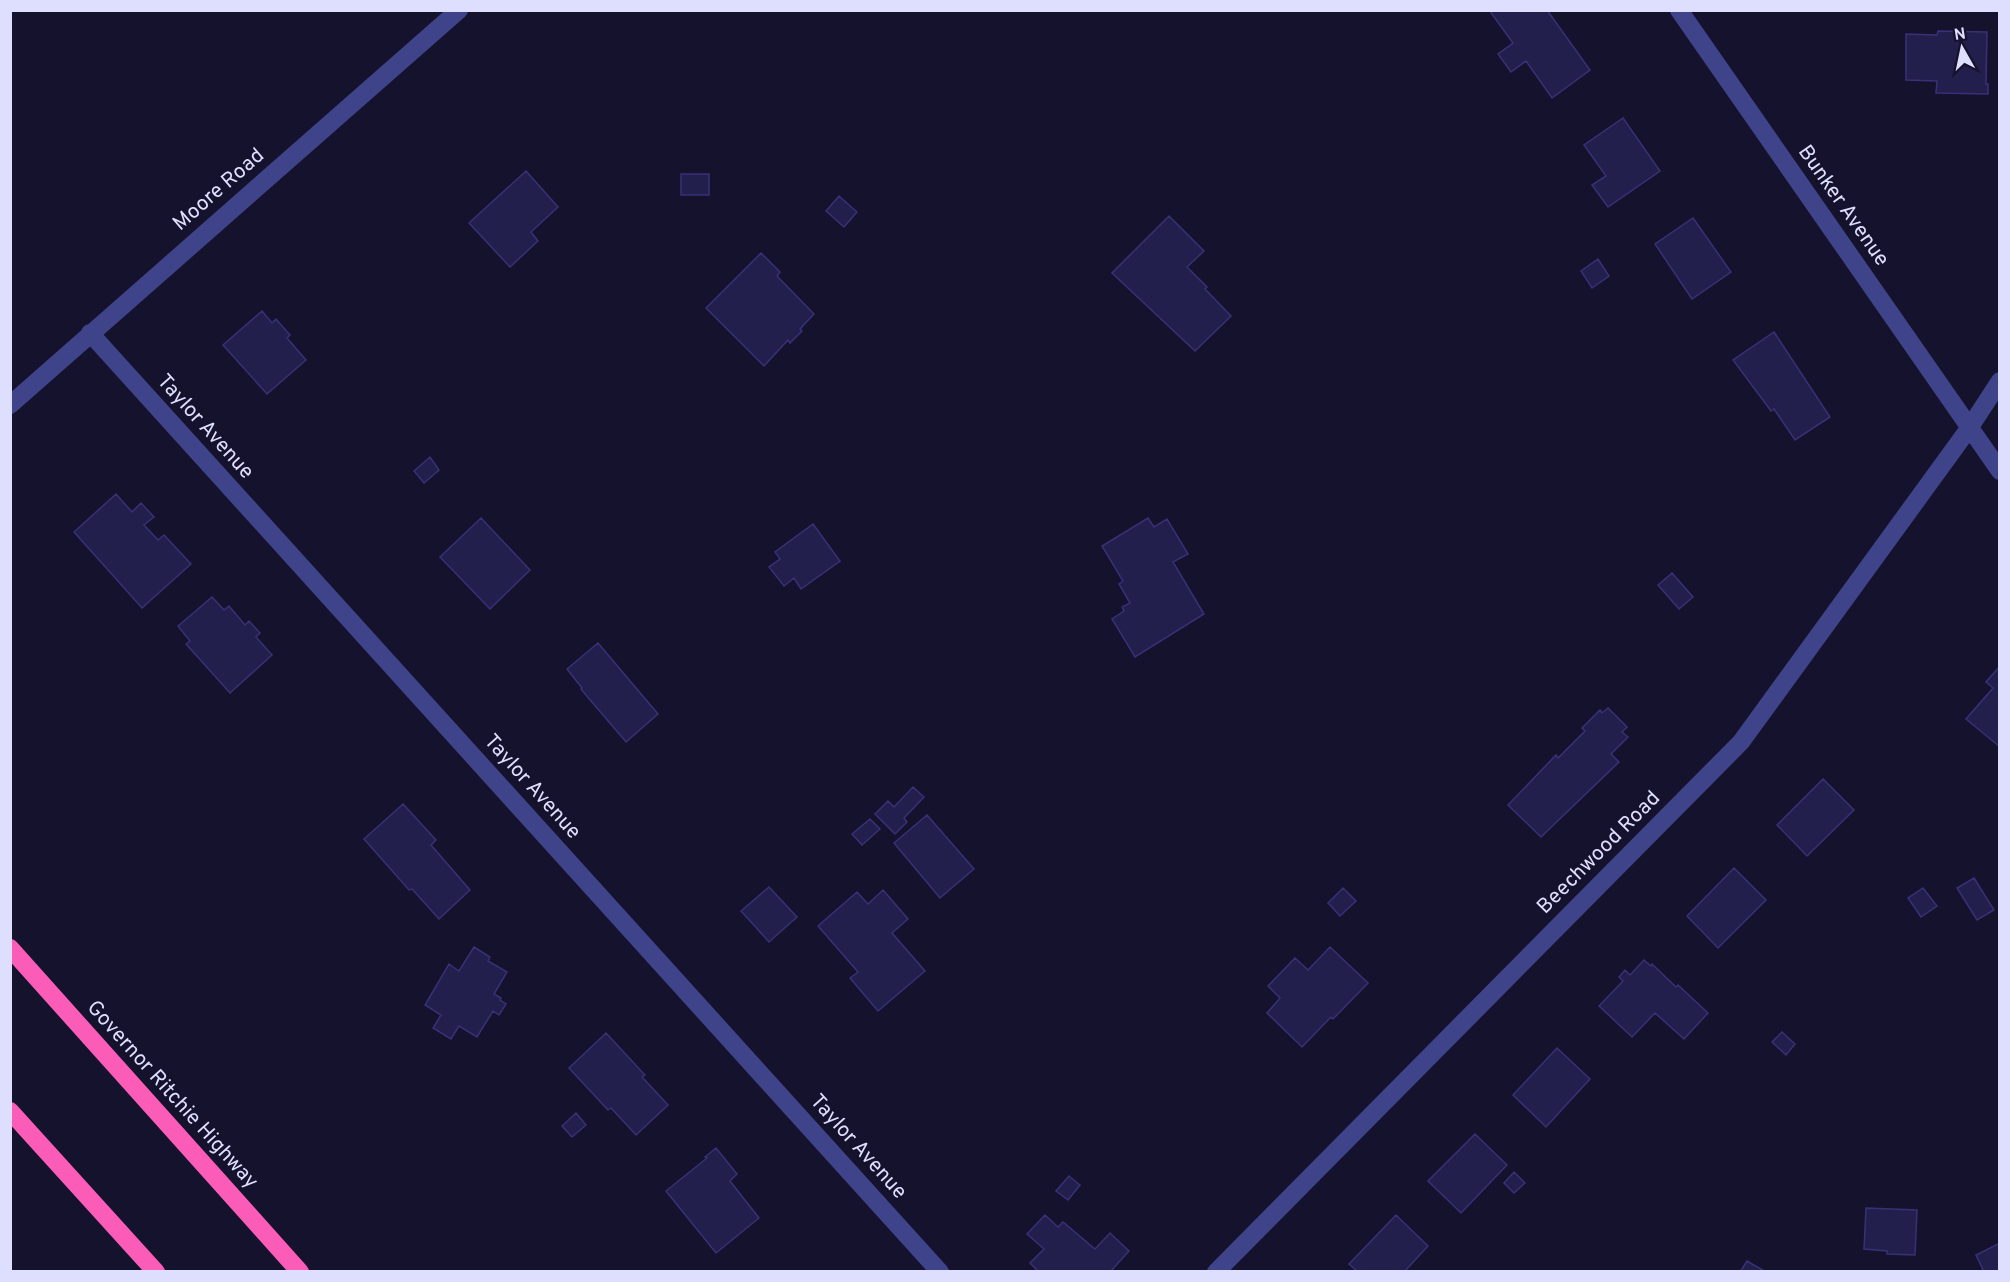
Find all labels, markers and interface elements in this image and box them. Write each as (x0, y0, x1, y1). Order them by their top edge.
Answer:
north arrow (1932, 18, 1992, 78)
text: N (1953, 24, 1967, 46)
street label: Bunker Avenue (1791, 140, 1895, 272)
street label: Moore Road (167, 143, 271, 237)
street label: Taylor Avenue (151, 369, 259, 485)
street label: Taylor Avenue (478, 729, 586, 845)
street label: Beechwood Road (1532, 786, 1666, 920)
street label: Governor Ritchie Highway (80, 995, 264, 1195)
street label: Taylor Avenue (804, 1089, 912, 1205)

